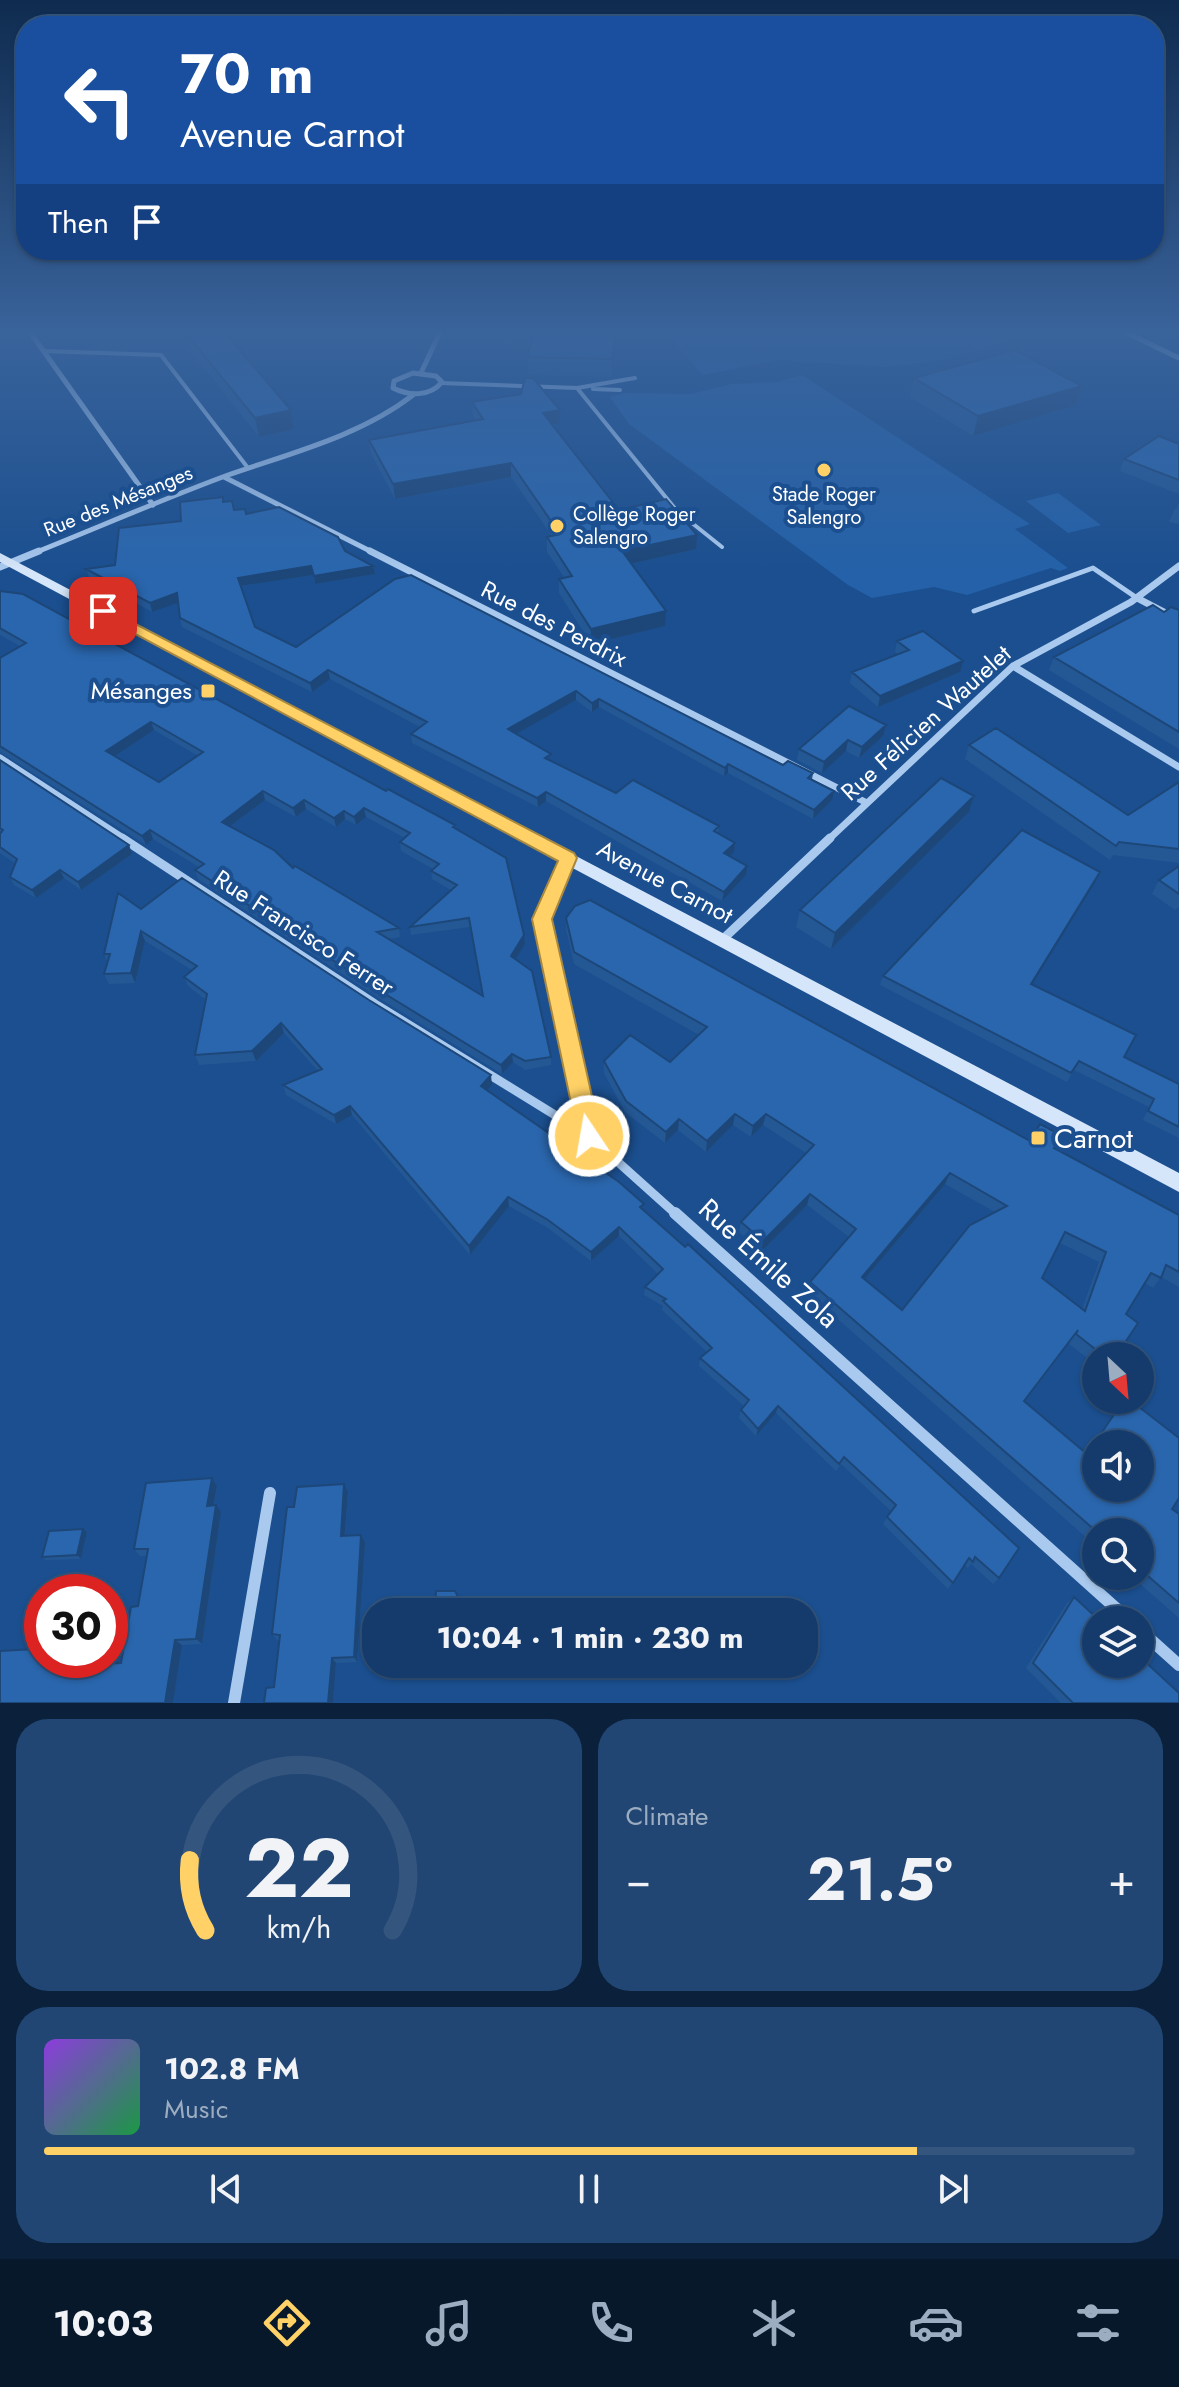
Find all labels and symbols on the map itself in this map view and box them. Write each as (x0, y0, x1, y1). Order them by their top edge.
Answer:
street label: Rue des Mésanges (39, 458, 197, 545)
marker: Stade Roger Salengro (815, 461, 833, 479)
place label: Stade Roger Salengro (772, 480, 876, 532)
place label: Collège Roger Salengro (573, 500, 696, 552)
marker: Collège Roger Salengro (548, 517, 566, 535)
street label: Rue des Perdrix (475, 572, 634, 676)
pin (69, 577, 137, 645)
street label: Rue Félicien Wautelet (833, 636, 1019, 809)
place label: Mésanges (91, 673, 192, 708)
marker: Mésanges (199, 682, 217, 700)
street label: Avenue Carnot (591, 831, 740, 932)
street label: Rue Francisco Ferrer (207, 861, 402, 1005)
position arrow (547, 1094, 631, 1178)
place label: Carnot (1054, 1118, 1133, 1159)
marker: Carnot (1029, 1129, 1047, 1147)
street label: Rue Émile Zola (689, 1189, 848, 1338)
north arrow (1082, 1342, 1154, 1414)
speed limit sign: 30 (24, 1574, 128, 1678)

